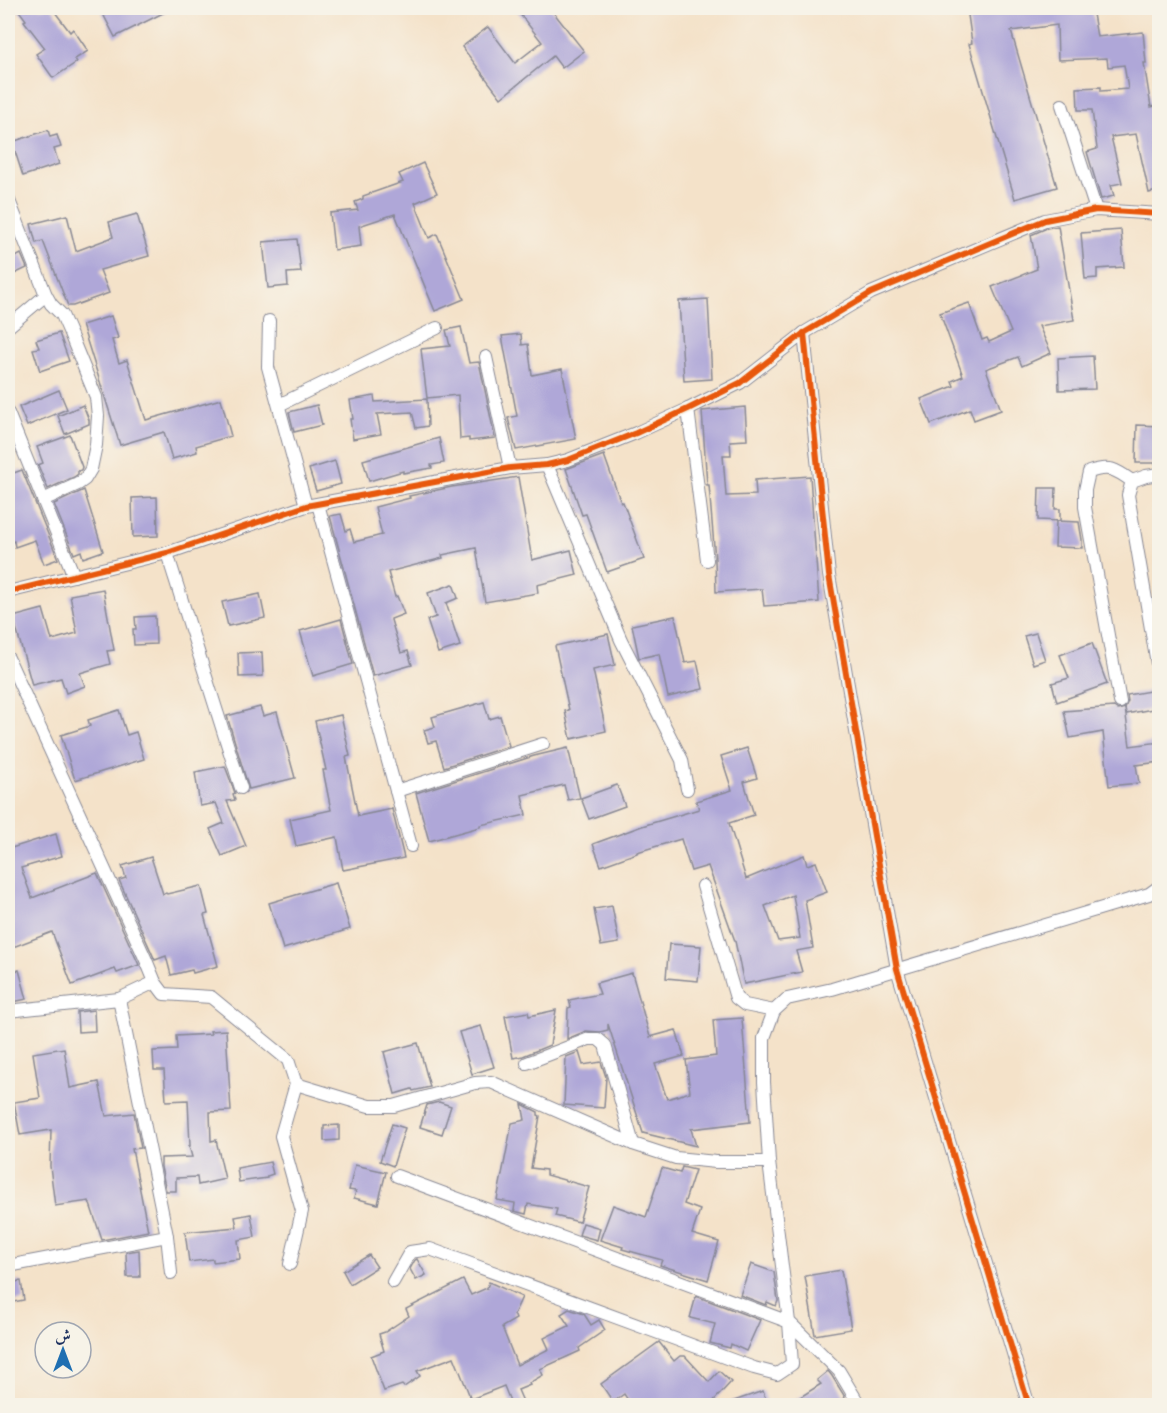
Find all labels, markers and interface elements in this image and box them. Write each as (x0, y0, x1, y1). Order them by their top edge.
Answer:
north arrow (33, 1320, 93, 1380)
text: ش (55, 1326, 71, 1346)

